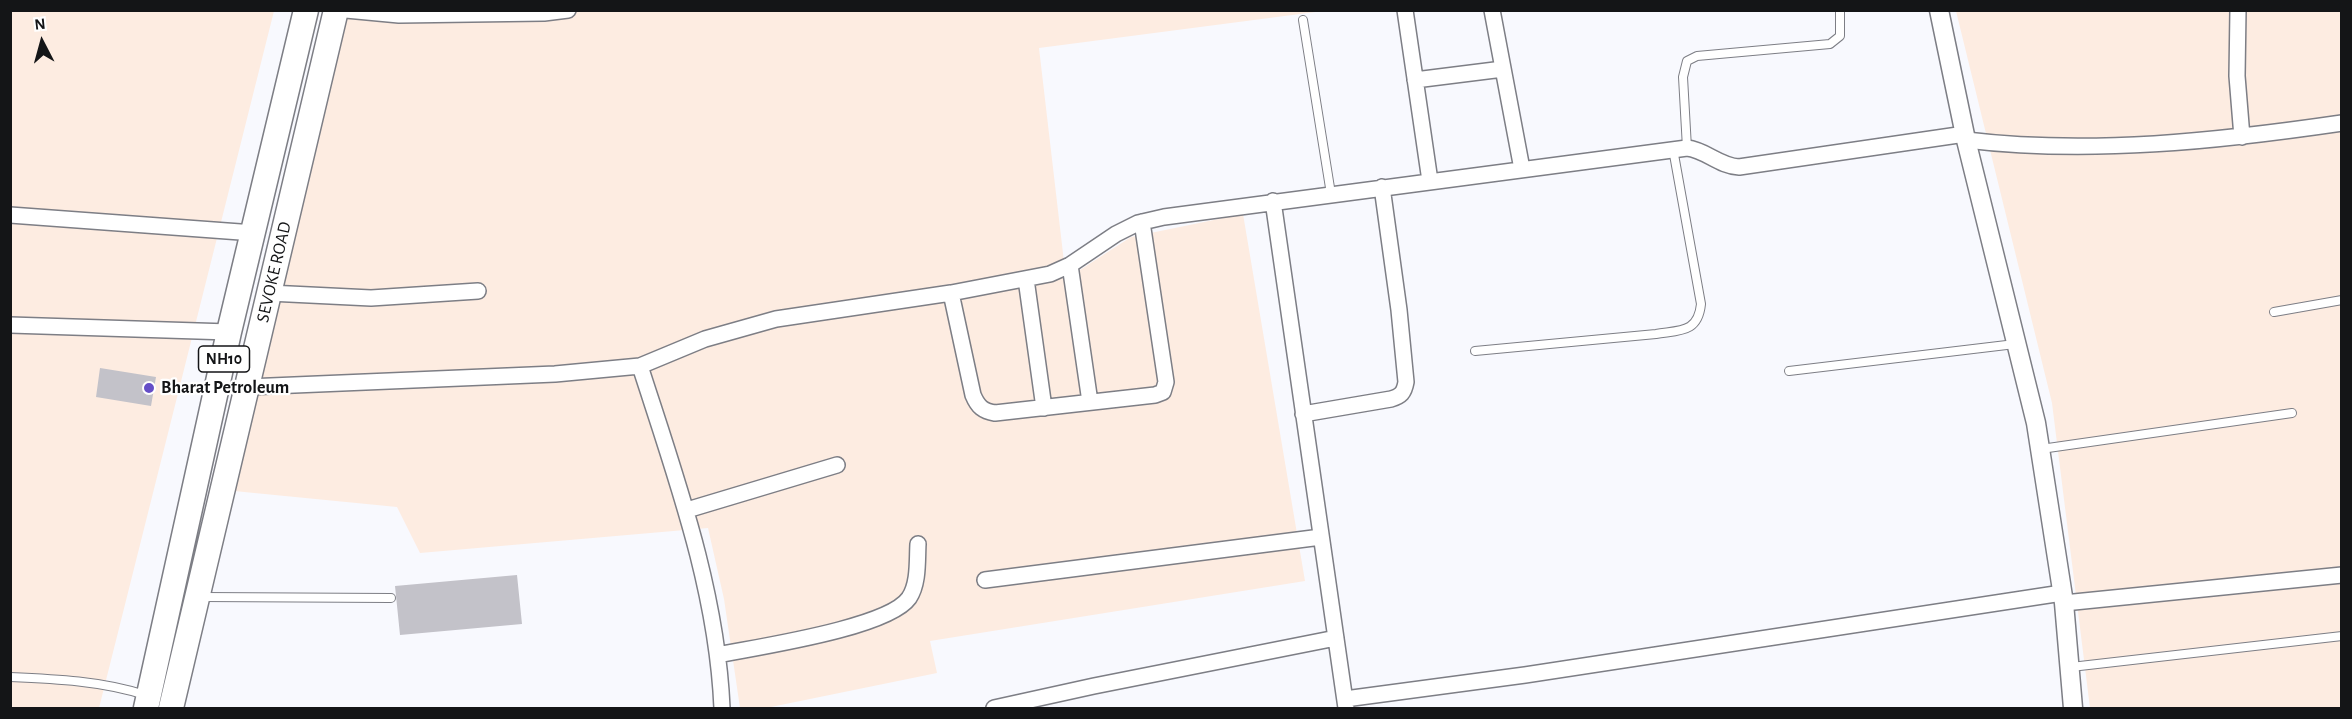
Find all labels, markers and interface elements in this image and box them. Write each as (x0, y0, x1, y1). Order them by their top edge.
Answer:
north arrow (12, 12, 72, 72)
text: N (34, 16, 46, 33)
street label: SEVOKE ROAD (252, 219, 296, 325)
road number: NH10 (198, 346, 250, 372)
place label: Bharat Petroleum (161, 377, 289, 399)
marker: Bharat Petroleum (142, 381, 156, 395)

